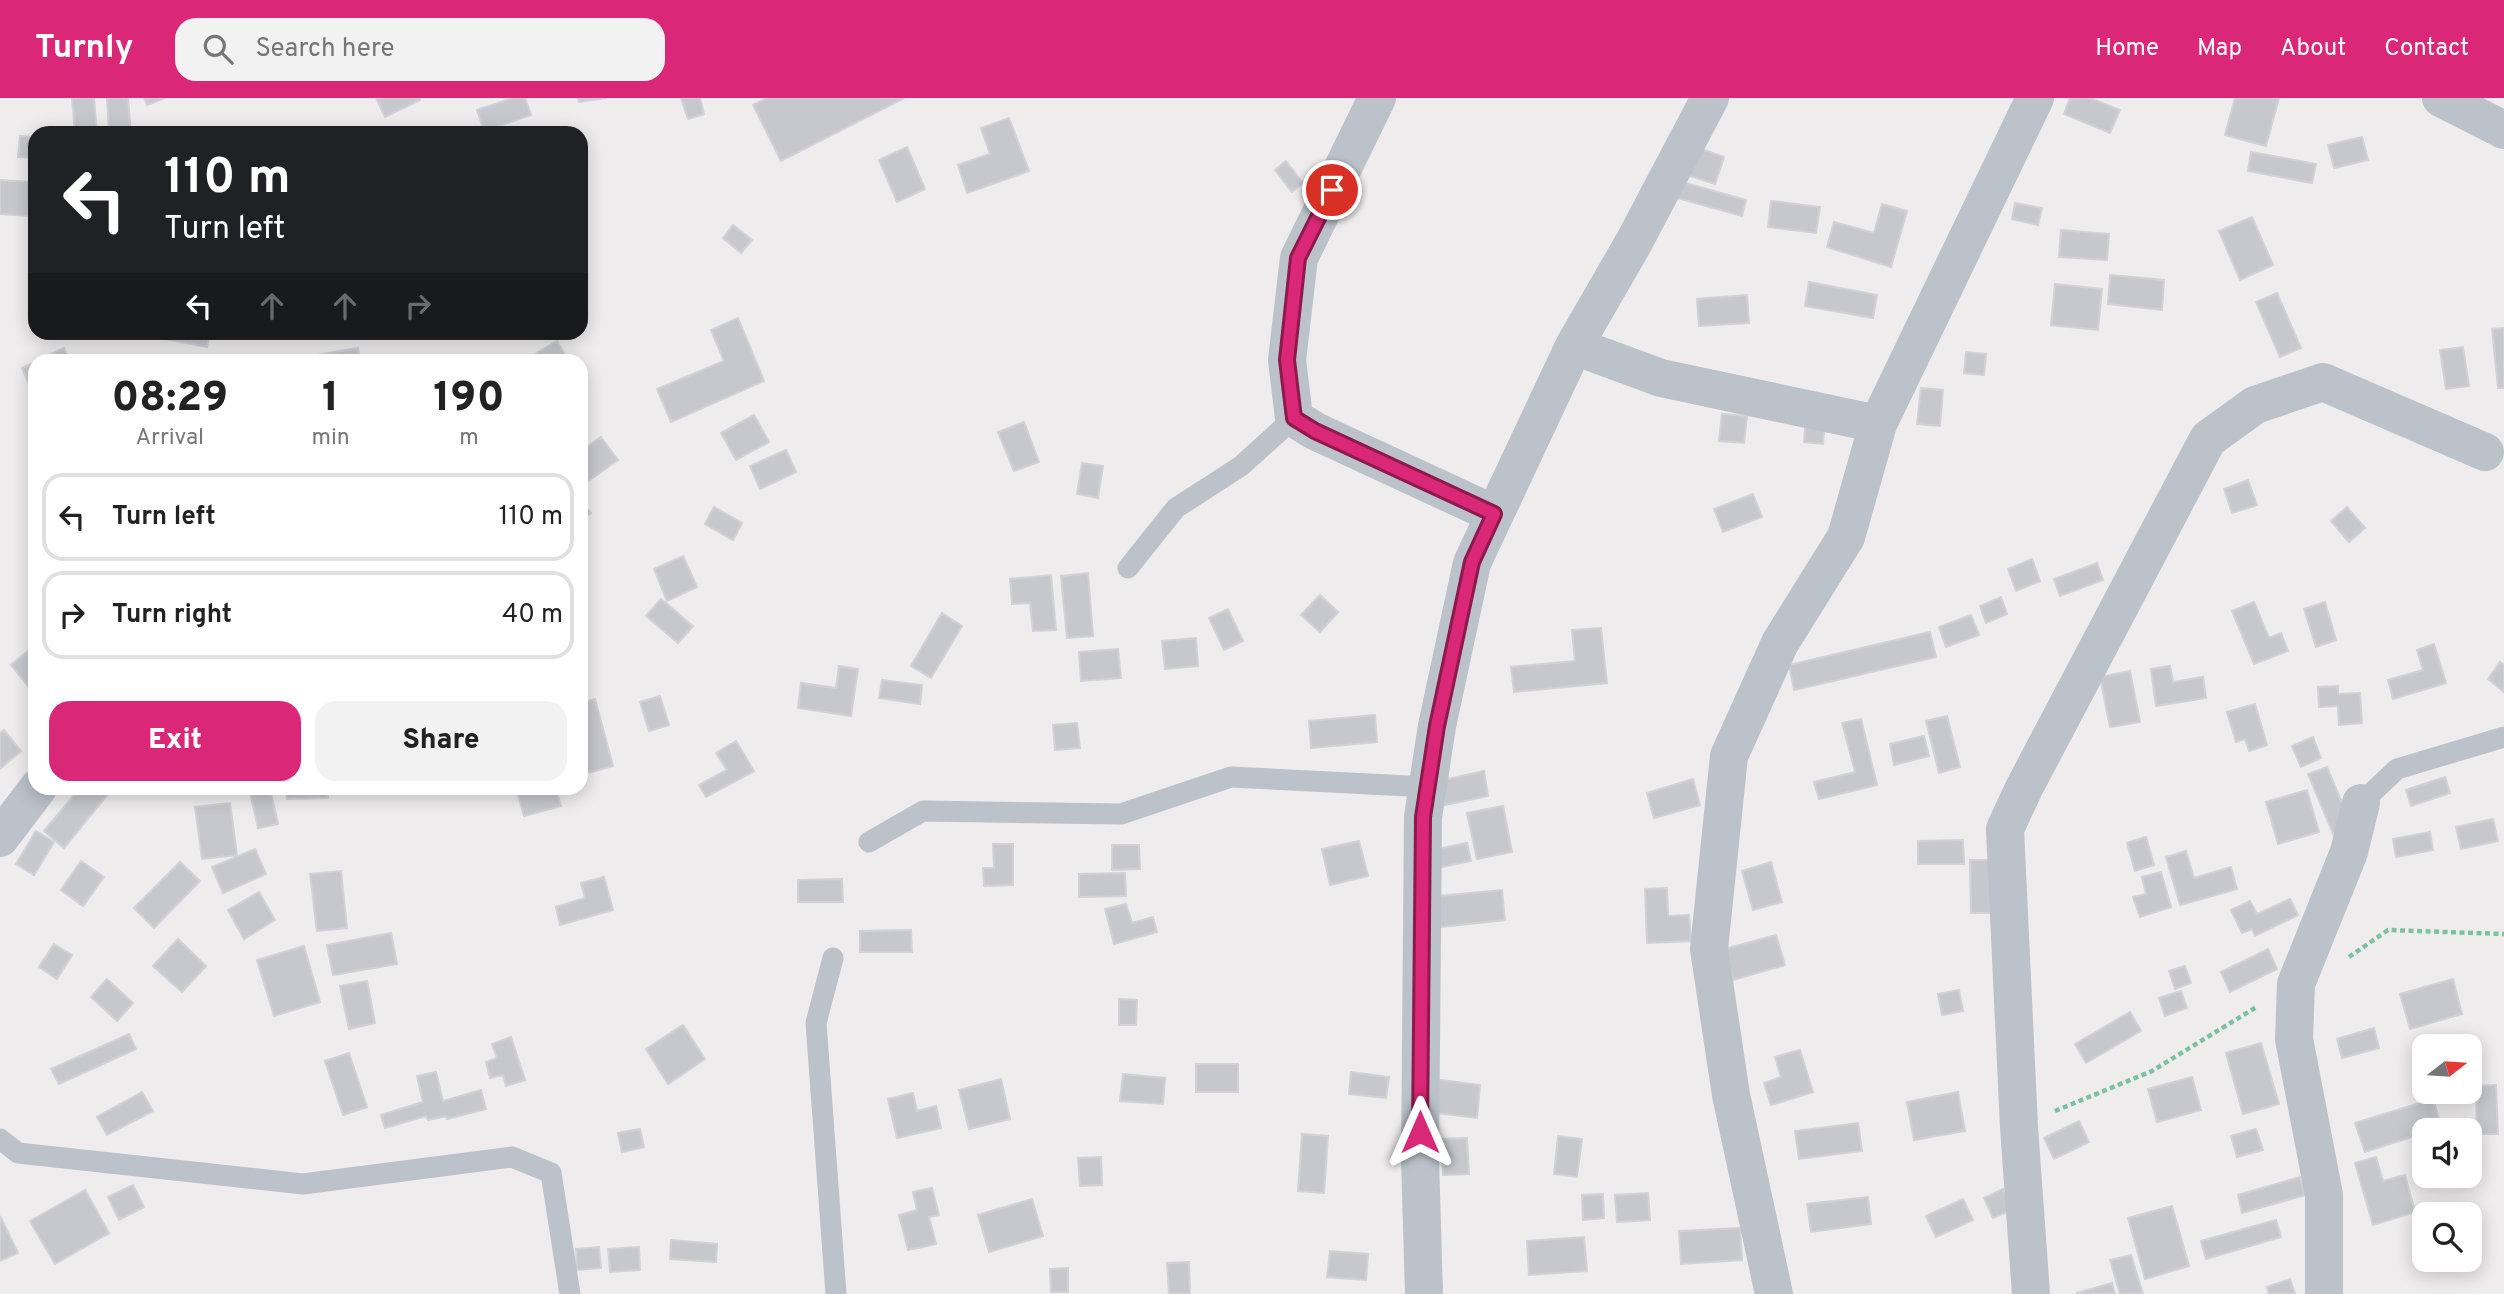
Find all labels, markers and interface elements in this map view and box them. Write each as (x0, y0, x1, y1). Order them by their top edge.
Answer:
search box (175, 18, 665, 81)
text: Turnly (35, 28, 133, 70)
icon: search (199, 30, 237, 68)
text: Search here (255, 33, 394, 66)
text: Home (2095, 34, 2159, 64)
text: Map (2197, 34, 2242, 64)
text: About (2280, 34, 2346, 64)
text: Contact (2384, 34, 2469, 64)
text: 110 m (164, 149, 291, 211)
icon: left (49, 154, 140, 245)
pin (1302, 160, 1362, 220)
icon: arrive (1313, 171, 1351, 209)
text: Turn left (164, 210, 285, 250)
icon: left (180, 287, 218, 325)
icon: ahead (253, 287, 291, 325)
icon: ahead (326, 287, 364, 325)
icon: right (399, 287, 437, 325)
text: 08:29 (111, 373, 228, 426)
text: 1 (322, 373, 339, 426)
text: 190 (433, 373, 505, 426)
text: Arrival (135, 424, 204, 453)
text: min (312, 424, 350, 453)
text: m (459, 424, 479, 453)
icon: left (53, 498, 91, 536)
text: Turn left (112, 501, 216, 534)
text: 110 m (499, 501, 563, 534)
icon: right (53, 596, 91, 634)
text: Turn right (112, 599, 232, 632)
text: 40 m (502, 599, 563, 632)
button: Exit (49, 701, 301, 781)
button: Share (315, 701, 567, 781)
north arrow (2412, 1034, 2482, 1104)
map controls (2412, 1034, 2482, 1272)
position arrow (1383, 1095, 1457, 1169)
button: sound (2412, 1118, 2482, 1188)
button: search (2412, 1202, 2482, 1272)

